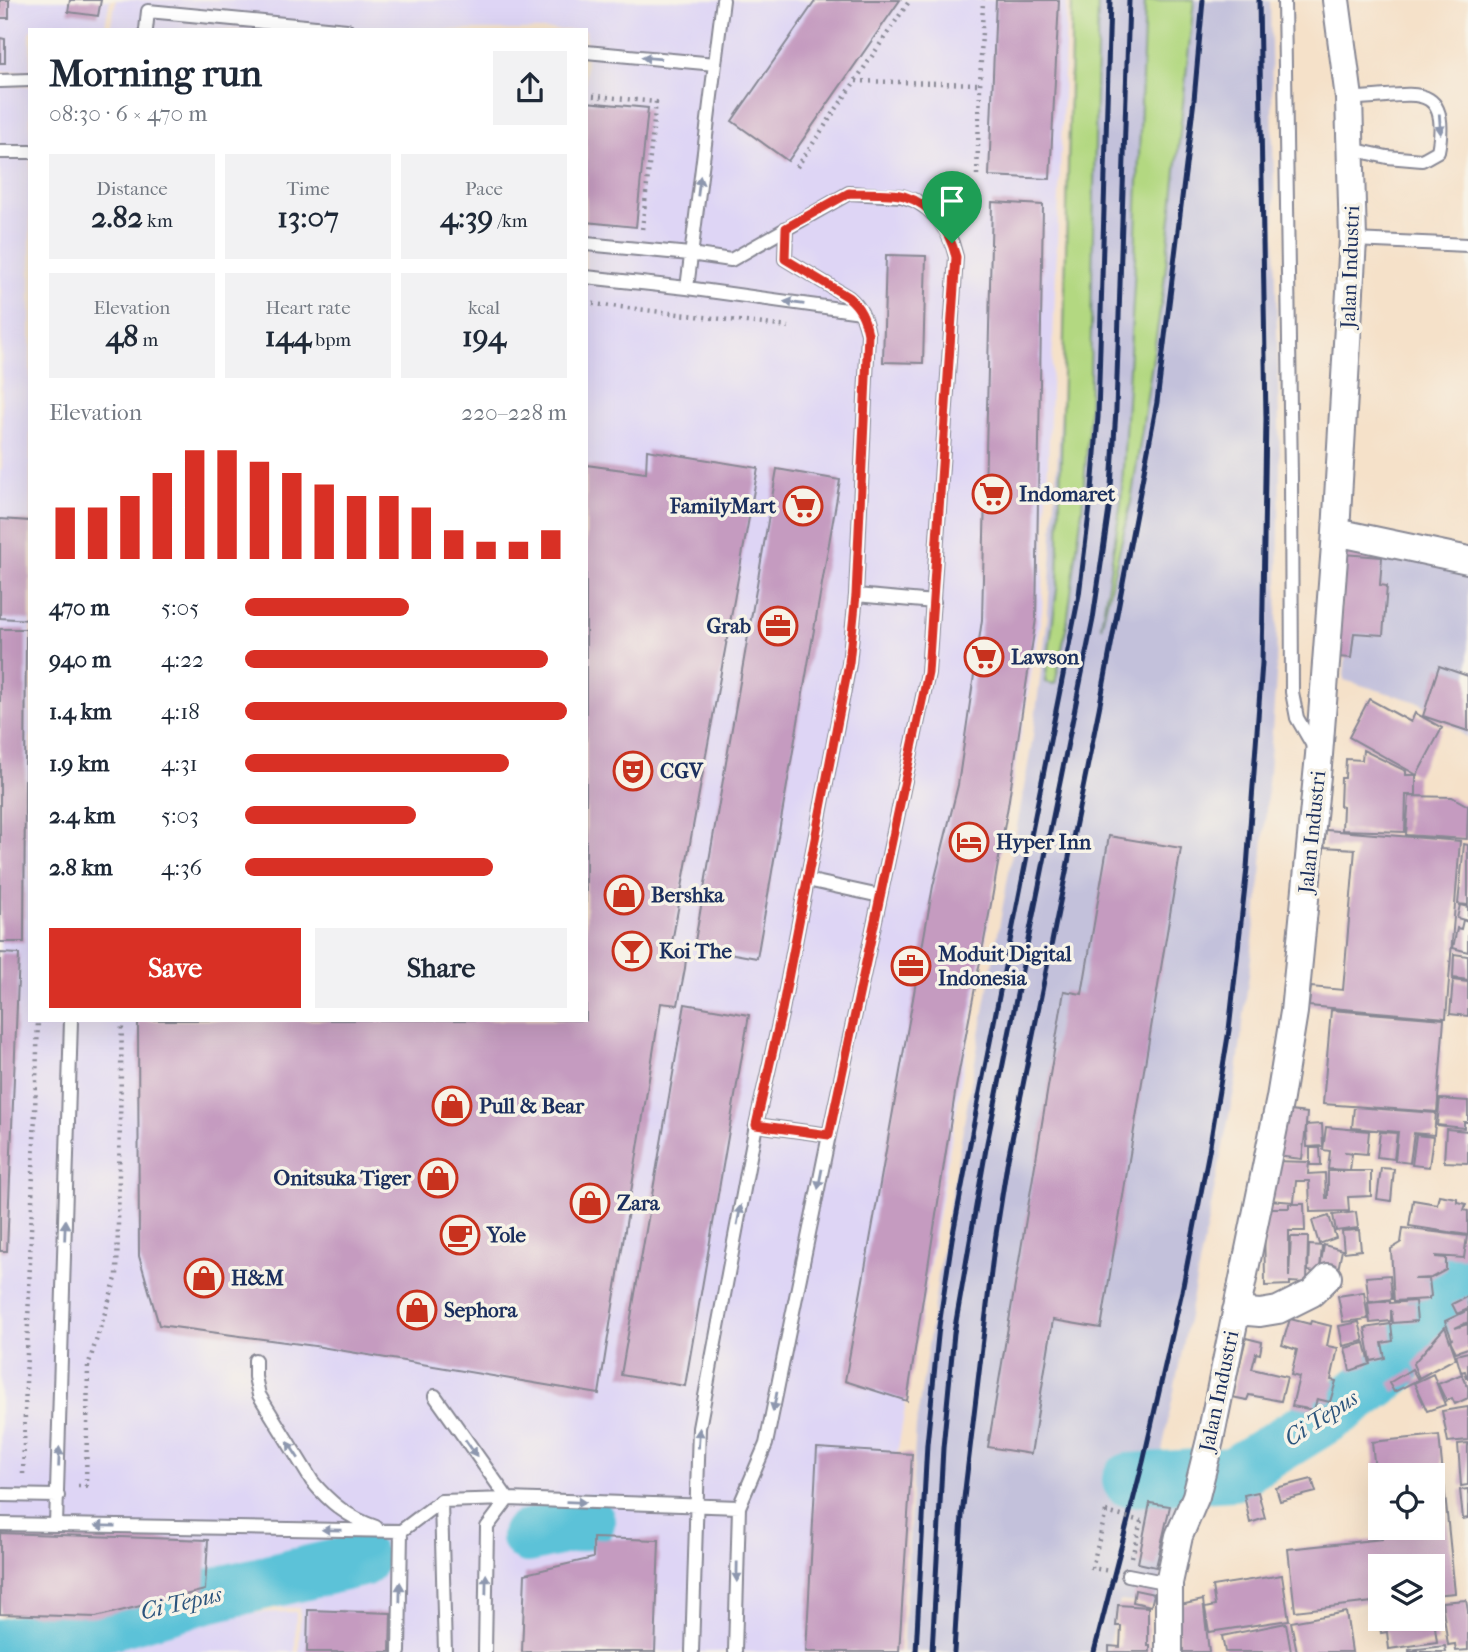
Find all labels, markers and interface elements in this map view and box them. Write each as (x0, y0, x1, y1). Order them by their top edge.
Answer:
text: Morning run (49, 51, 262, 96)
button: share (493, 51, 567, 125)
one-way arrow (639, 52, 661, 63)
text: 08:30 · 6 × 470 m (49, 100, 207, 127)
one-way arrow (1435, 113, 1446, 135)
pin (922, 171, 982, 243)
one-way arrow (694, 175, 705, 197)
text: Distance (96, 178, 168, 200)
text: Time (286, 178, 330, 200)
text: Pace (465, 178, 503, 200)
icon: arrive (933, 182, 971, 220)
text: 2.82 (91, 200, 143, 235)
text: 13:07 (277, 200, 339, 235)
text: 4:39 (440, 200, 493, 235)
street label: Jalan Industri (1336, 205, 1364, 331)
text: km (143, 210, 173, 232)
text: /km (493, 210, 528, 232)
text: Elevation (94, 297, 170, 319)
text: Heart rate (265, 297, 351, 319)
text: kcal (468, 297, 500, 319)
one-way arrow (783, 297, 805, 308)
text: 48 (106, 319, 138, 354)
text: 144 (265, 319, 311, 354)
text: 194 (462, 319, 506, 354)
text: m (138, 329, 158, 351)
text: bpm (311, 329, 351, 351)
text: Elevation (49, 399, 142, 426)
text: 220–228 m (461, 399, 567, 426)
supermarket icon: Indomaret (971, 473, 1013, 515)
place label: Indomaret (1019, 482, 1116, 506)
supermarket icon: FamilyMart (782, 485, 824, 527)
place label: FamilyMart (669, 494, 777, 518)
text: 470 m (49, 594, 110, 621)
text: 5:05 (161, 594, 199, 621)
office icon: Grab (757, 605, 799, 647)
place label: Grab (706, 614, 751, 638)
supermarket icon: Lawson (963, 636, 1005, 678)
place label: Lawson (1011, 645, 1080, 669)
text: 940 m (49, 646, 111, 673)
text: 4:22 (161, 646, 204, 673)
text: 1.4 km (49, 698, 112, 725)
text: 4:18 (161, 698, 200, 725)
text: 1.9 km (49, 750, 109, 777)
text: 4:31 (161, 750, 198, 777)
theatre icon: CGV (612, 750, 654, 792)
place label: CGV (660, 759, 704, 783)
street label: Jalan Industri (1293, 769, 1330, 897)
text: 2.4 km (49, 802, 115, 829)
text: 5:03 (161, 802, 199, 829)
hotel icon: Hyper Inn (948, 821, 990, 863)
place label: Hyper Inn (996, 830, 1092, 854)
text: 2.8 km (49, 854, 113, 881)
text: 4:36 (161, 854, 202, 881)
shop icon: Bershka (603, 874, 645, 916)
place label: Bershka (651, 883, 725, 907)
button: Save (49, 928, 301, 1008)
button: Share (315, 928, 567, 1008)
bar icon: Koi The (611, 930, 653, 972)
place label: Koi The (659, 939, 732, 963)
place label: Moduit Digital Indonesia (937, 942, 1072, 990)
office icon: Moduit Digital Indonesia (890, 945, 932, 987)
shop icon: Pull & Bear (431, 1085, 473, 1127)
place label: Pull & Bear (479, 1094, 585, 1118)
shop icon: Onitsuka Tiger (417, 1157, 459, 1199)
place label: Onitsuka Tiger (274, 1166, 412, 1190)
one-way arrow (814, 1168, 825, 1190)
shop icon: Zara (569, 1182, 611, 1224)
place label: Zara (617, 1191, 661, 1215)
one-way arrow (734, 1204, 745, 1226)
cafe icon: Yole (439, 1214, 481, 1256)
one-way arrow (60, 1218, 71, 1240)
place label: Yole (486, 1223, 527, 1247)
shop icon: H&M (183, 1257, 225, 1299)
place label: H&M (231, 1266, 284, 1290)
shop icon: Sephora (396, 1289, 438, 1331)
place label: Sephora (444, 1298, 519, 1322)
street label: Jalan Industri (1194, 1328, 1244, 1456)
water label: Ci Tepus (1279, 1384, 1364, 1452)
one-way arrow (769, 1392, 780, 1414)
one-way arrow (693, 1427, 704, 1449)
one-way arrow (464, 1439, 478, 1457)
one-way arrow (287, 1440, 300, 1459)
one-way arrow (53, 1446, 65, 1468)
map controls (1368, 1463, 1445, 1631)
button: locate (1368, 1463, 1445, 1540)
one-way arrow (565, 1496, 587, 1507)
one-way arrow (94, 1520, 116, 1532)
one-way arrow (321, 1524, 343, 1536)
button: layers (1368, 1554, 1445, 1631)
one-way arrow (731, 1561, 743, 1583)
one-way arrow (480, 1573, 492, 1595)
water label: Ci Tepus (138, 1580, 225, 1625)
one-way arrow (394, 1580, 406, 1602)

